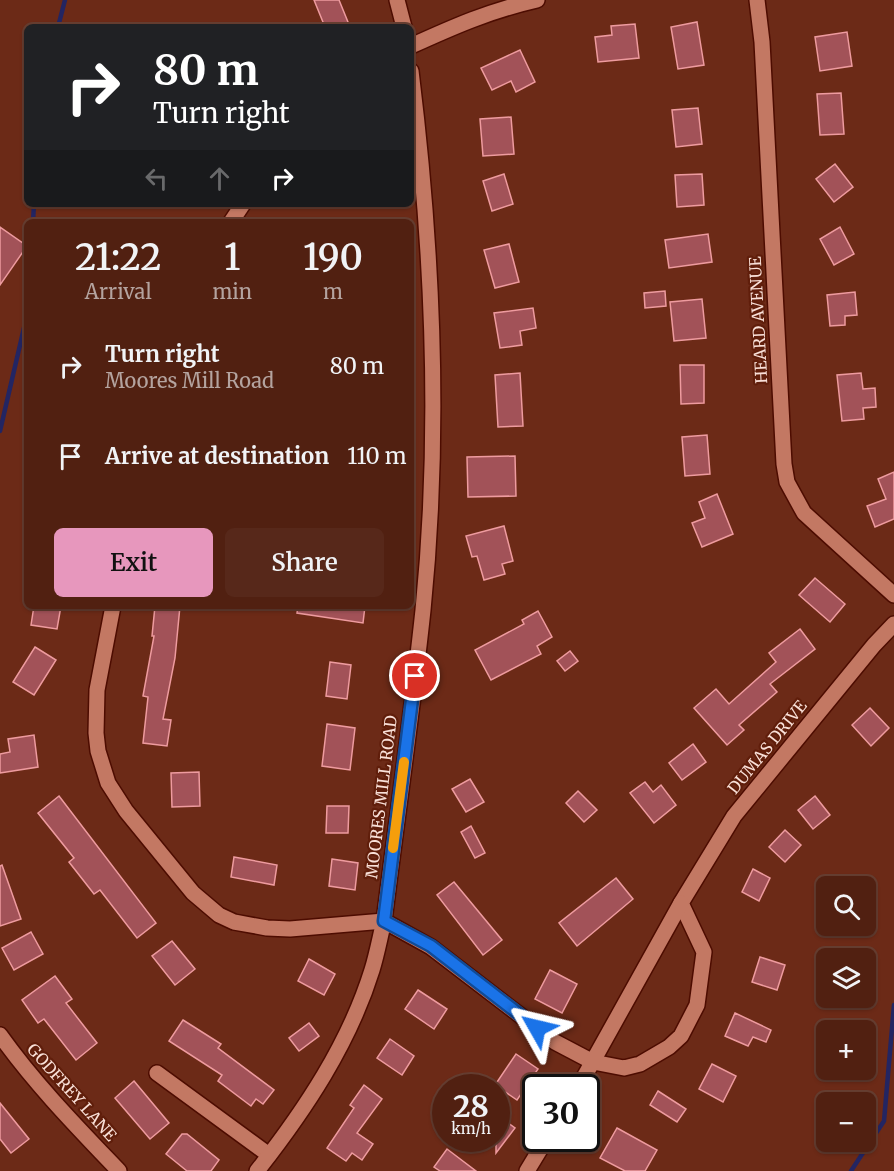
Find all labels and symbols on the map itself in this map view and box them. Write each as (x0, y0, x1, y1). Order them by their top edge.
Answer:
street label: HEARD AVENUE (745, 255, 771, 384)
pin (389, 650, 440, 701)
street label: DUMAS DRIVE (723, 695, 811, 798)
street label: MOORES MILL ROAD (361, 714, 401, 880)
position arrow (505, 996, 569, 1060)
street label: GODFREY LANE (23, 1039, 122, 1146)
speed limit sign: 30 (522, 1074, 600, 1152)

